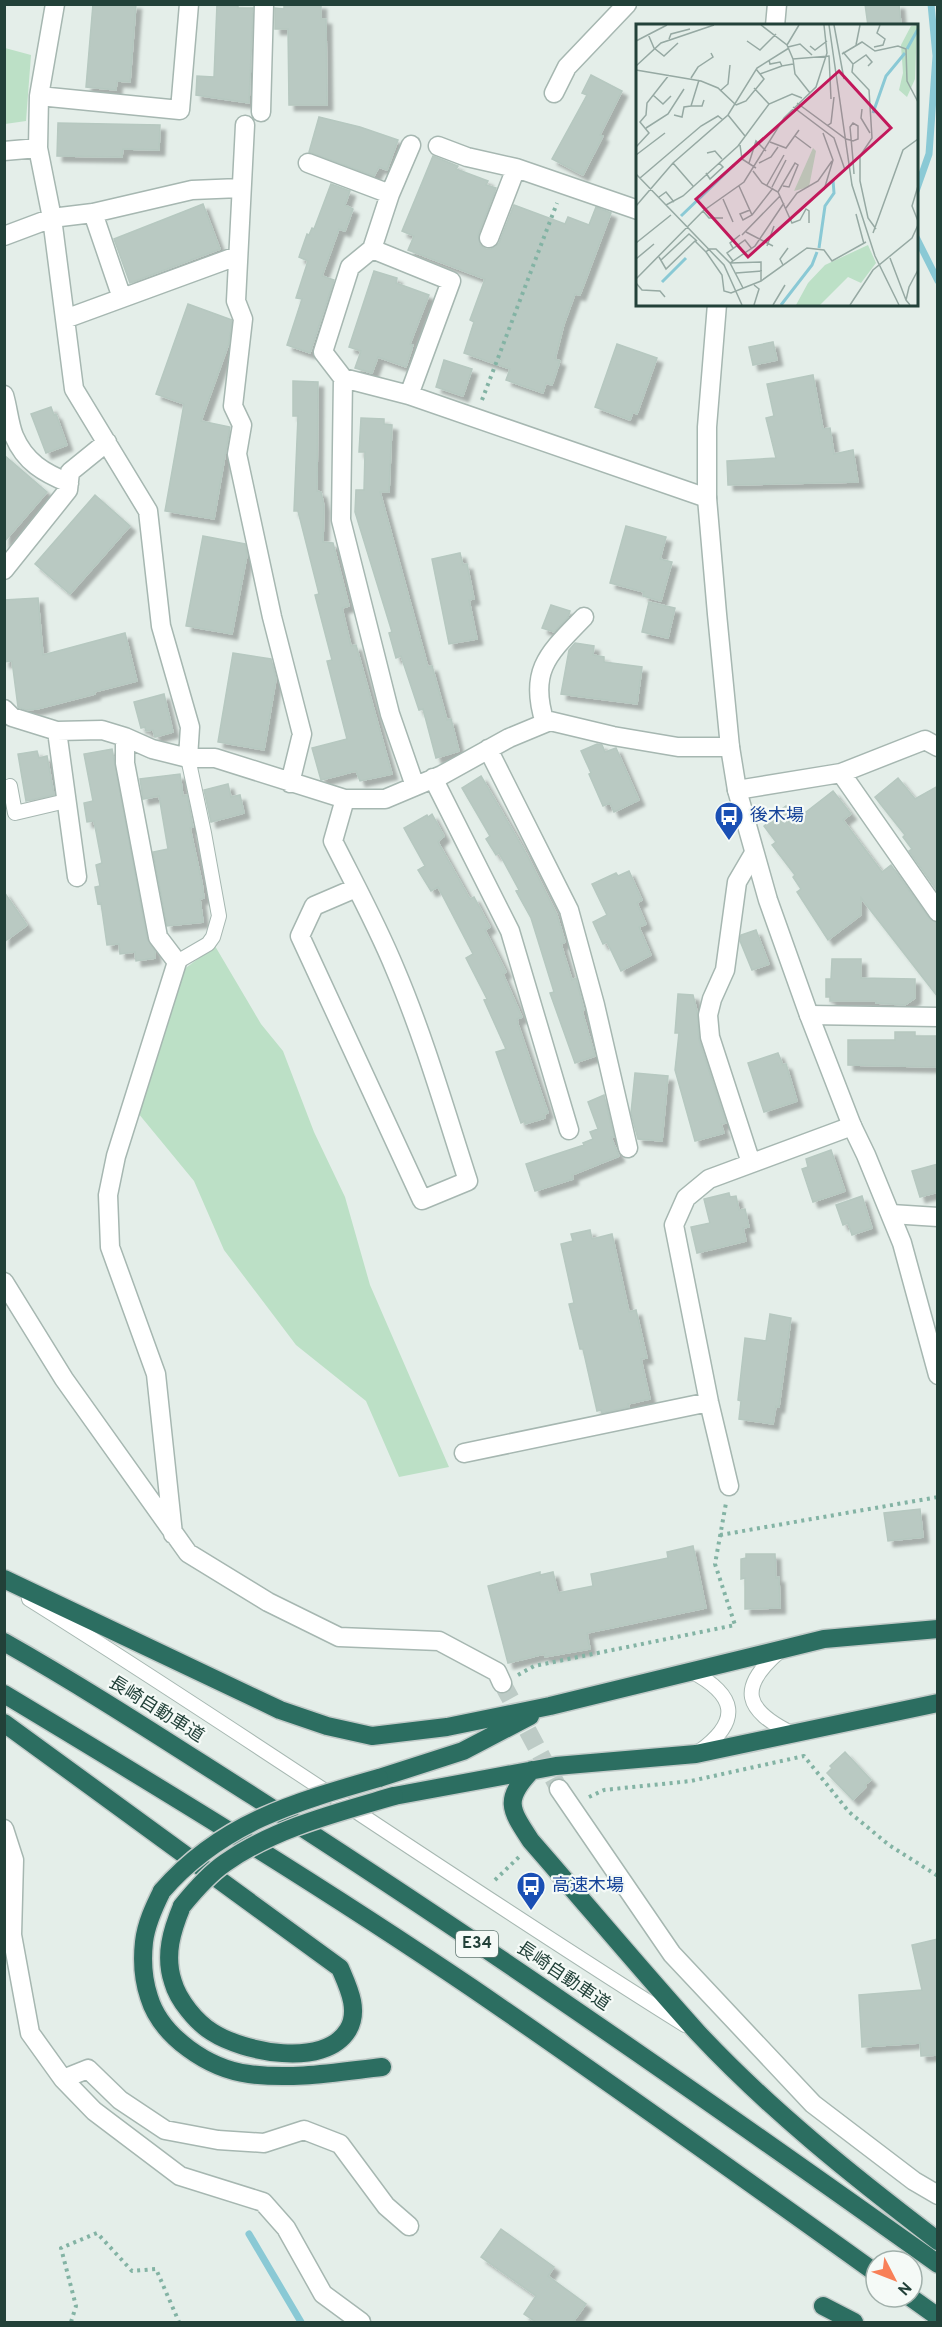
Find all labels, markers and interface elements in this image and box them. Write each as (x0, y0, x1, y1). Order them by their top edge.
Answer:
inset map (636, 24, 918, 306)
bus stop icon: 後木場 (713, 800, 745, 842)
place label: 後木場 (750, 805, 804, 828)
street label: 長崎自動車道 (104, 1672, 208, 1748)
bus stop icon: 高速木場 (515, 1870, 547, 1912)
place label: 高速木場 (552, 1875, 624, 1898)
road number: E34 (456, 1931, 498, 1957)
street label: 長崎自動車道 (512, 1937, 614, 2017)
north arrow (864, 2249, 924, 2309)
text: N (892, 2277, 915, 2299)

